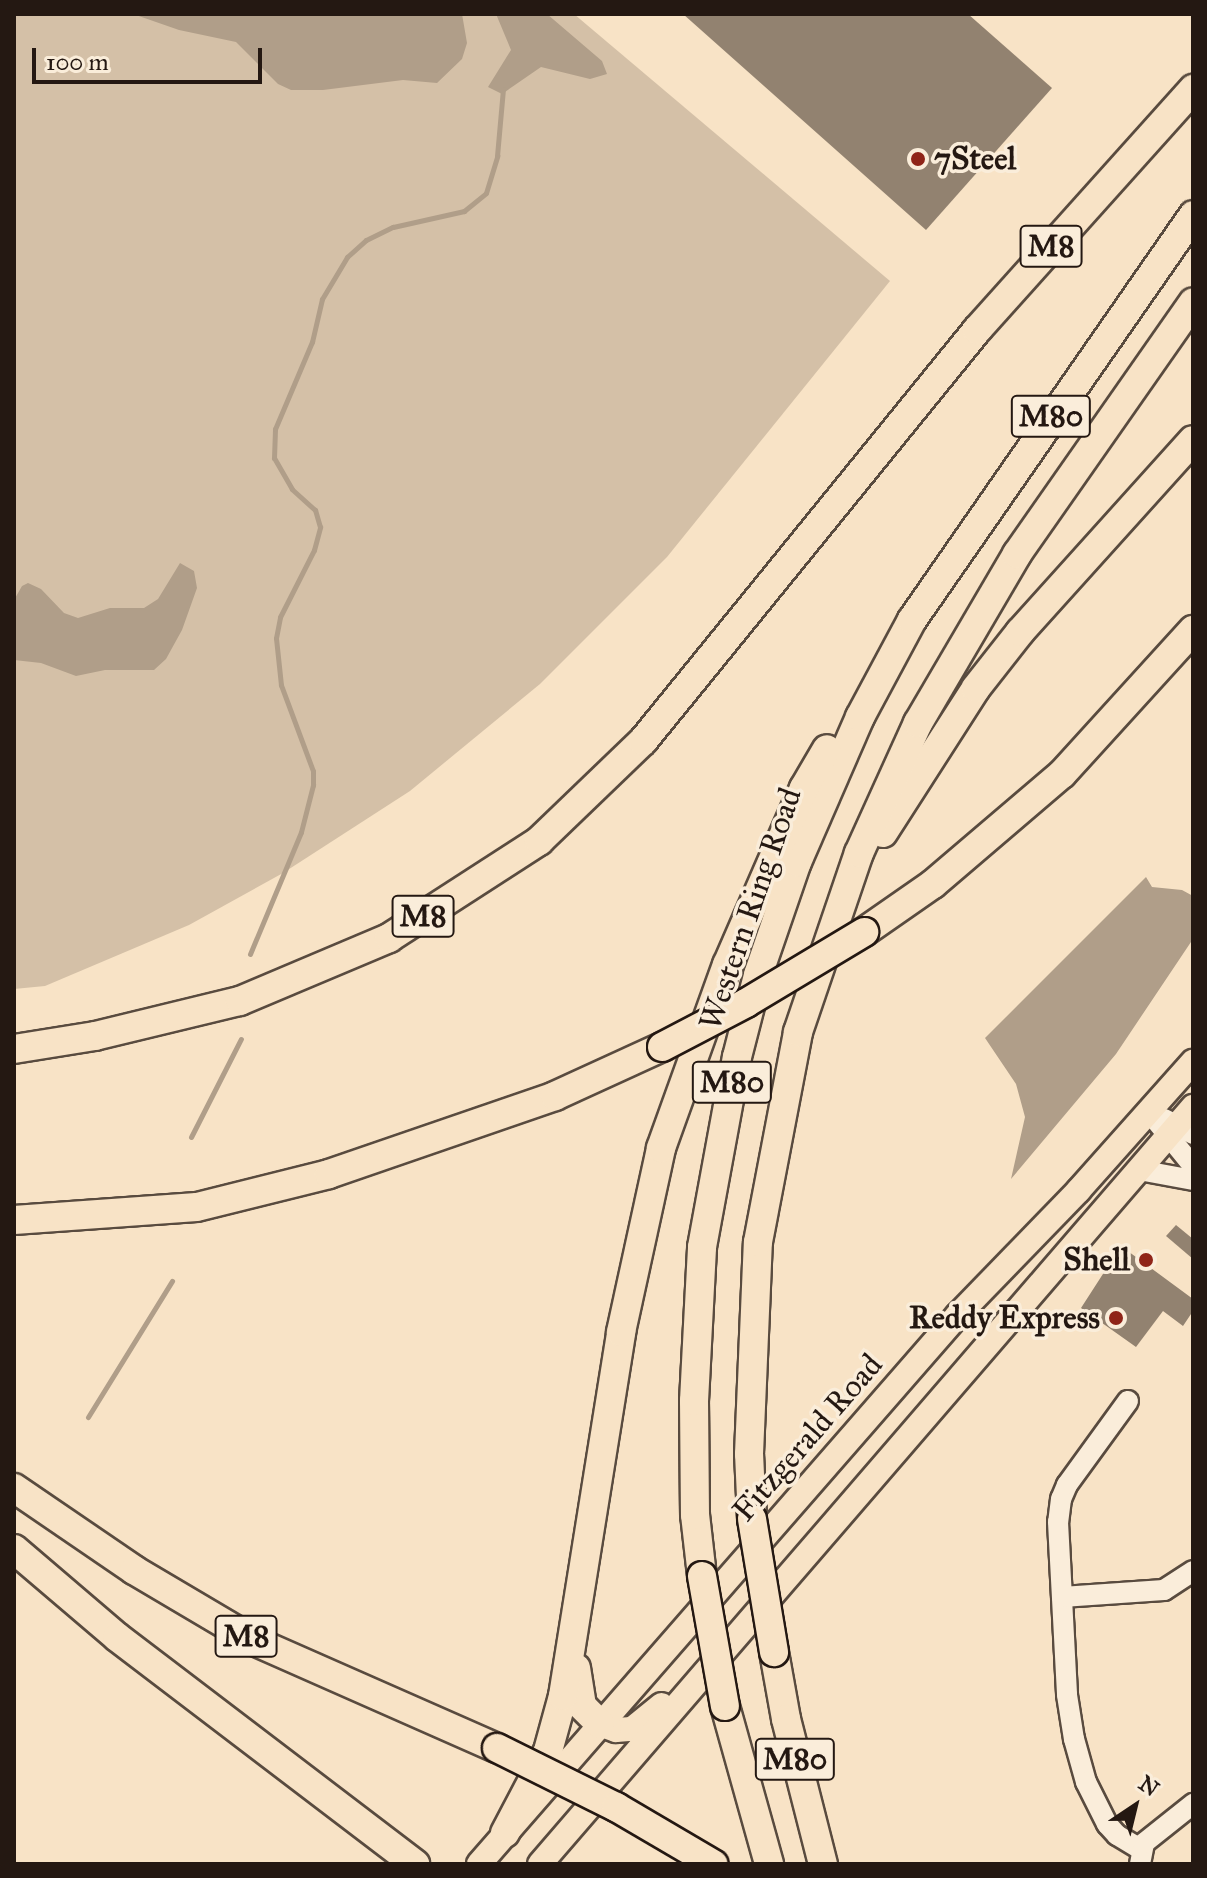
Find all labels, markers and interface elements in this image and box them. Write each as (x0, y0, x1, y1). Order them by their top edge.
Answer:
scale bar (36, 32, 266, 82)
text: 100 m (46, 47, 109, 77)
place label: 7Steel (934, 140, 1016, 178)
marker: 7Steel (909, 150, 927, 168)
road number: M8 (1019, 220, 1083, 272)
road number: M80 (1009, 390, 1093, 442)
street label: Western Ring Road (692, 783, 810, 1035)
road number: M8 (391, 890, 455, 942)
road number: M80 (690, 1056, 774, 1108)
place label: Shell (1063, 1241, 1130, 1279)
marker: Shell (1137, 1251, 1155, 1269)
place label: Reddy Express (909, 1299, 1100, 1337)
marker: Reddy Express (1107, 1309, 1125, 1327)
street label: Fitzgerald Road (725, 1346, 891, 1530)
road number: M8 (214, 1610, 278, 1662)
road number: M80 (753, 1733, 837, 1785)
north arrow (1095, 1766, 1175, 1846)
text: N (1134, 1770, 1164, 1802)

